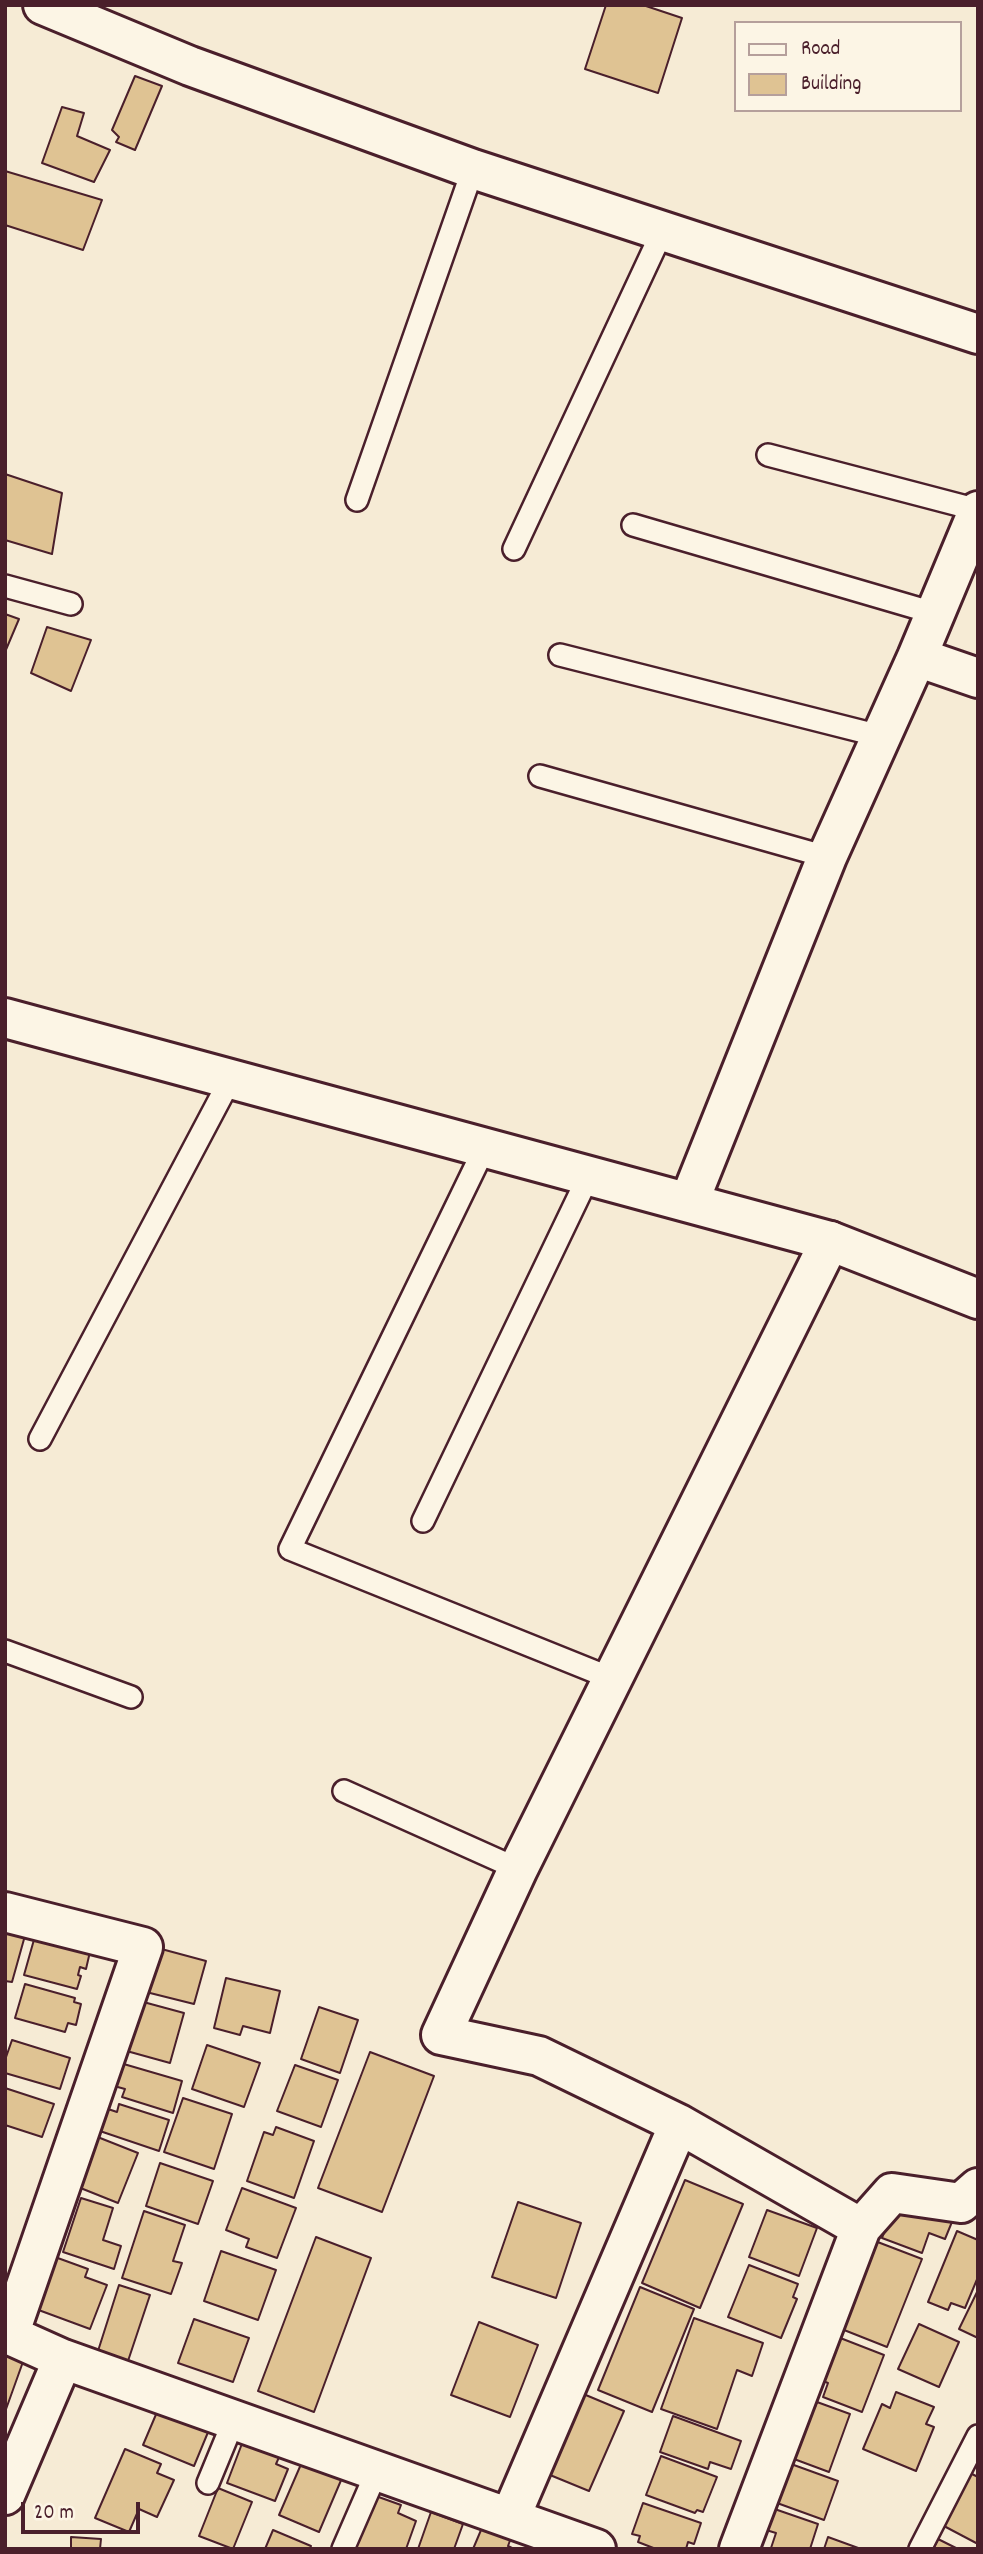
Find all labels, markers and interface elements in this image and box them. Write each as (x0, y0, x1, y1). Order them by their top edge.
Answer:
legend (734, 21, 962, 112)
text: Road (801, 35, 840, 65)
text: Building (801, 70, 861, 100)
scale bar (24, 2488, 144, 2532)
text: 20 m (34, 2499, 74, 2529)

